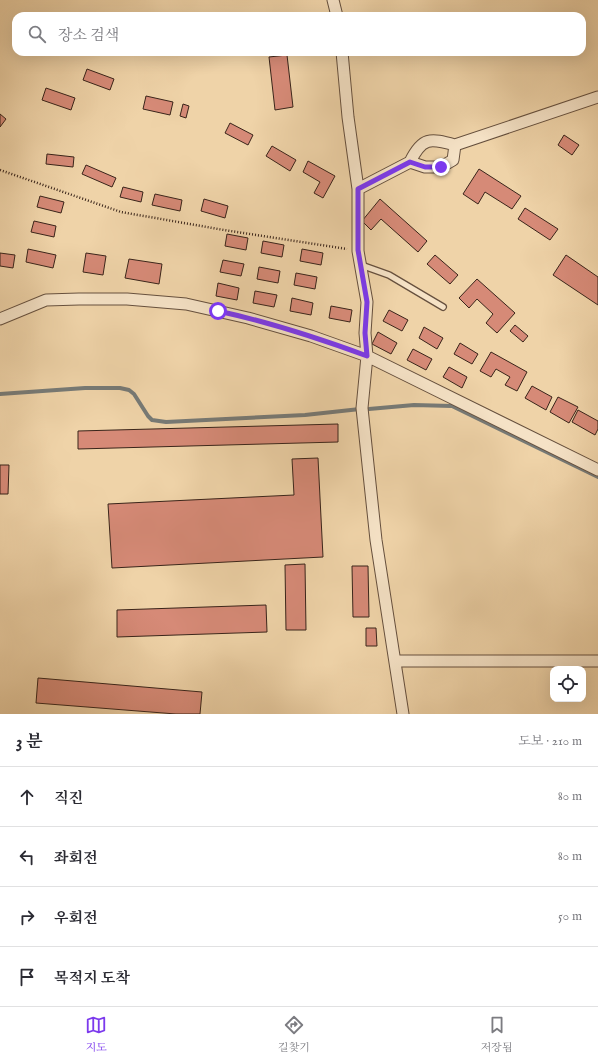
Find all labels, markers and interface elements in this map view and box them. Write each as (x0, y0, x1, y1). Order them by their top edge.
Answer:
search box (12, 12, 586, 56)
icon: search (26, 23, 48, 45)
text: 장소 검색 (58, 26, 119, 45)
route end (432, 158, 450, 176)
route start (209, 302, 227, 320)
map controls (550, 666, 586, 702)
button: locate (550, 666, 586, 702)
text: 3 분 (16, 732, 42, 753)
text: 도보 · 210 m (518, 733, 582, 750)
icon: ahead (16, 786, 38, 808)
text: 80 m (558, 788, 582, 805)
text: 직진 (54, 789, 83, 808)
icon: left (16, 846, 38, 868)
text: 80 m (558, 848, 582, 865)
text: 좌회전 (54, 849, 97, 868)
icon: right (16, 906, 38, 928)
text: 50 m (558, 908, 582, 925)
text: 우회전 (54, 909, 97, 928)
icon: arrive (16, 966, 38, 988)
text: 목적지 도착 (54, 969, 130, 988)
tab: 지도 (85, 1014, 107, 1055)
tab: 길찾기 (278, 1014, 310, 1055)
tab: 저장됨 (481, 1014, 513, 1055)

